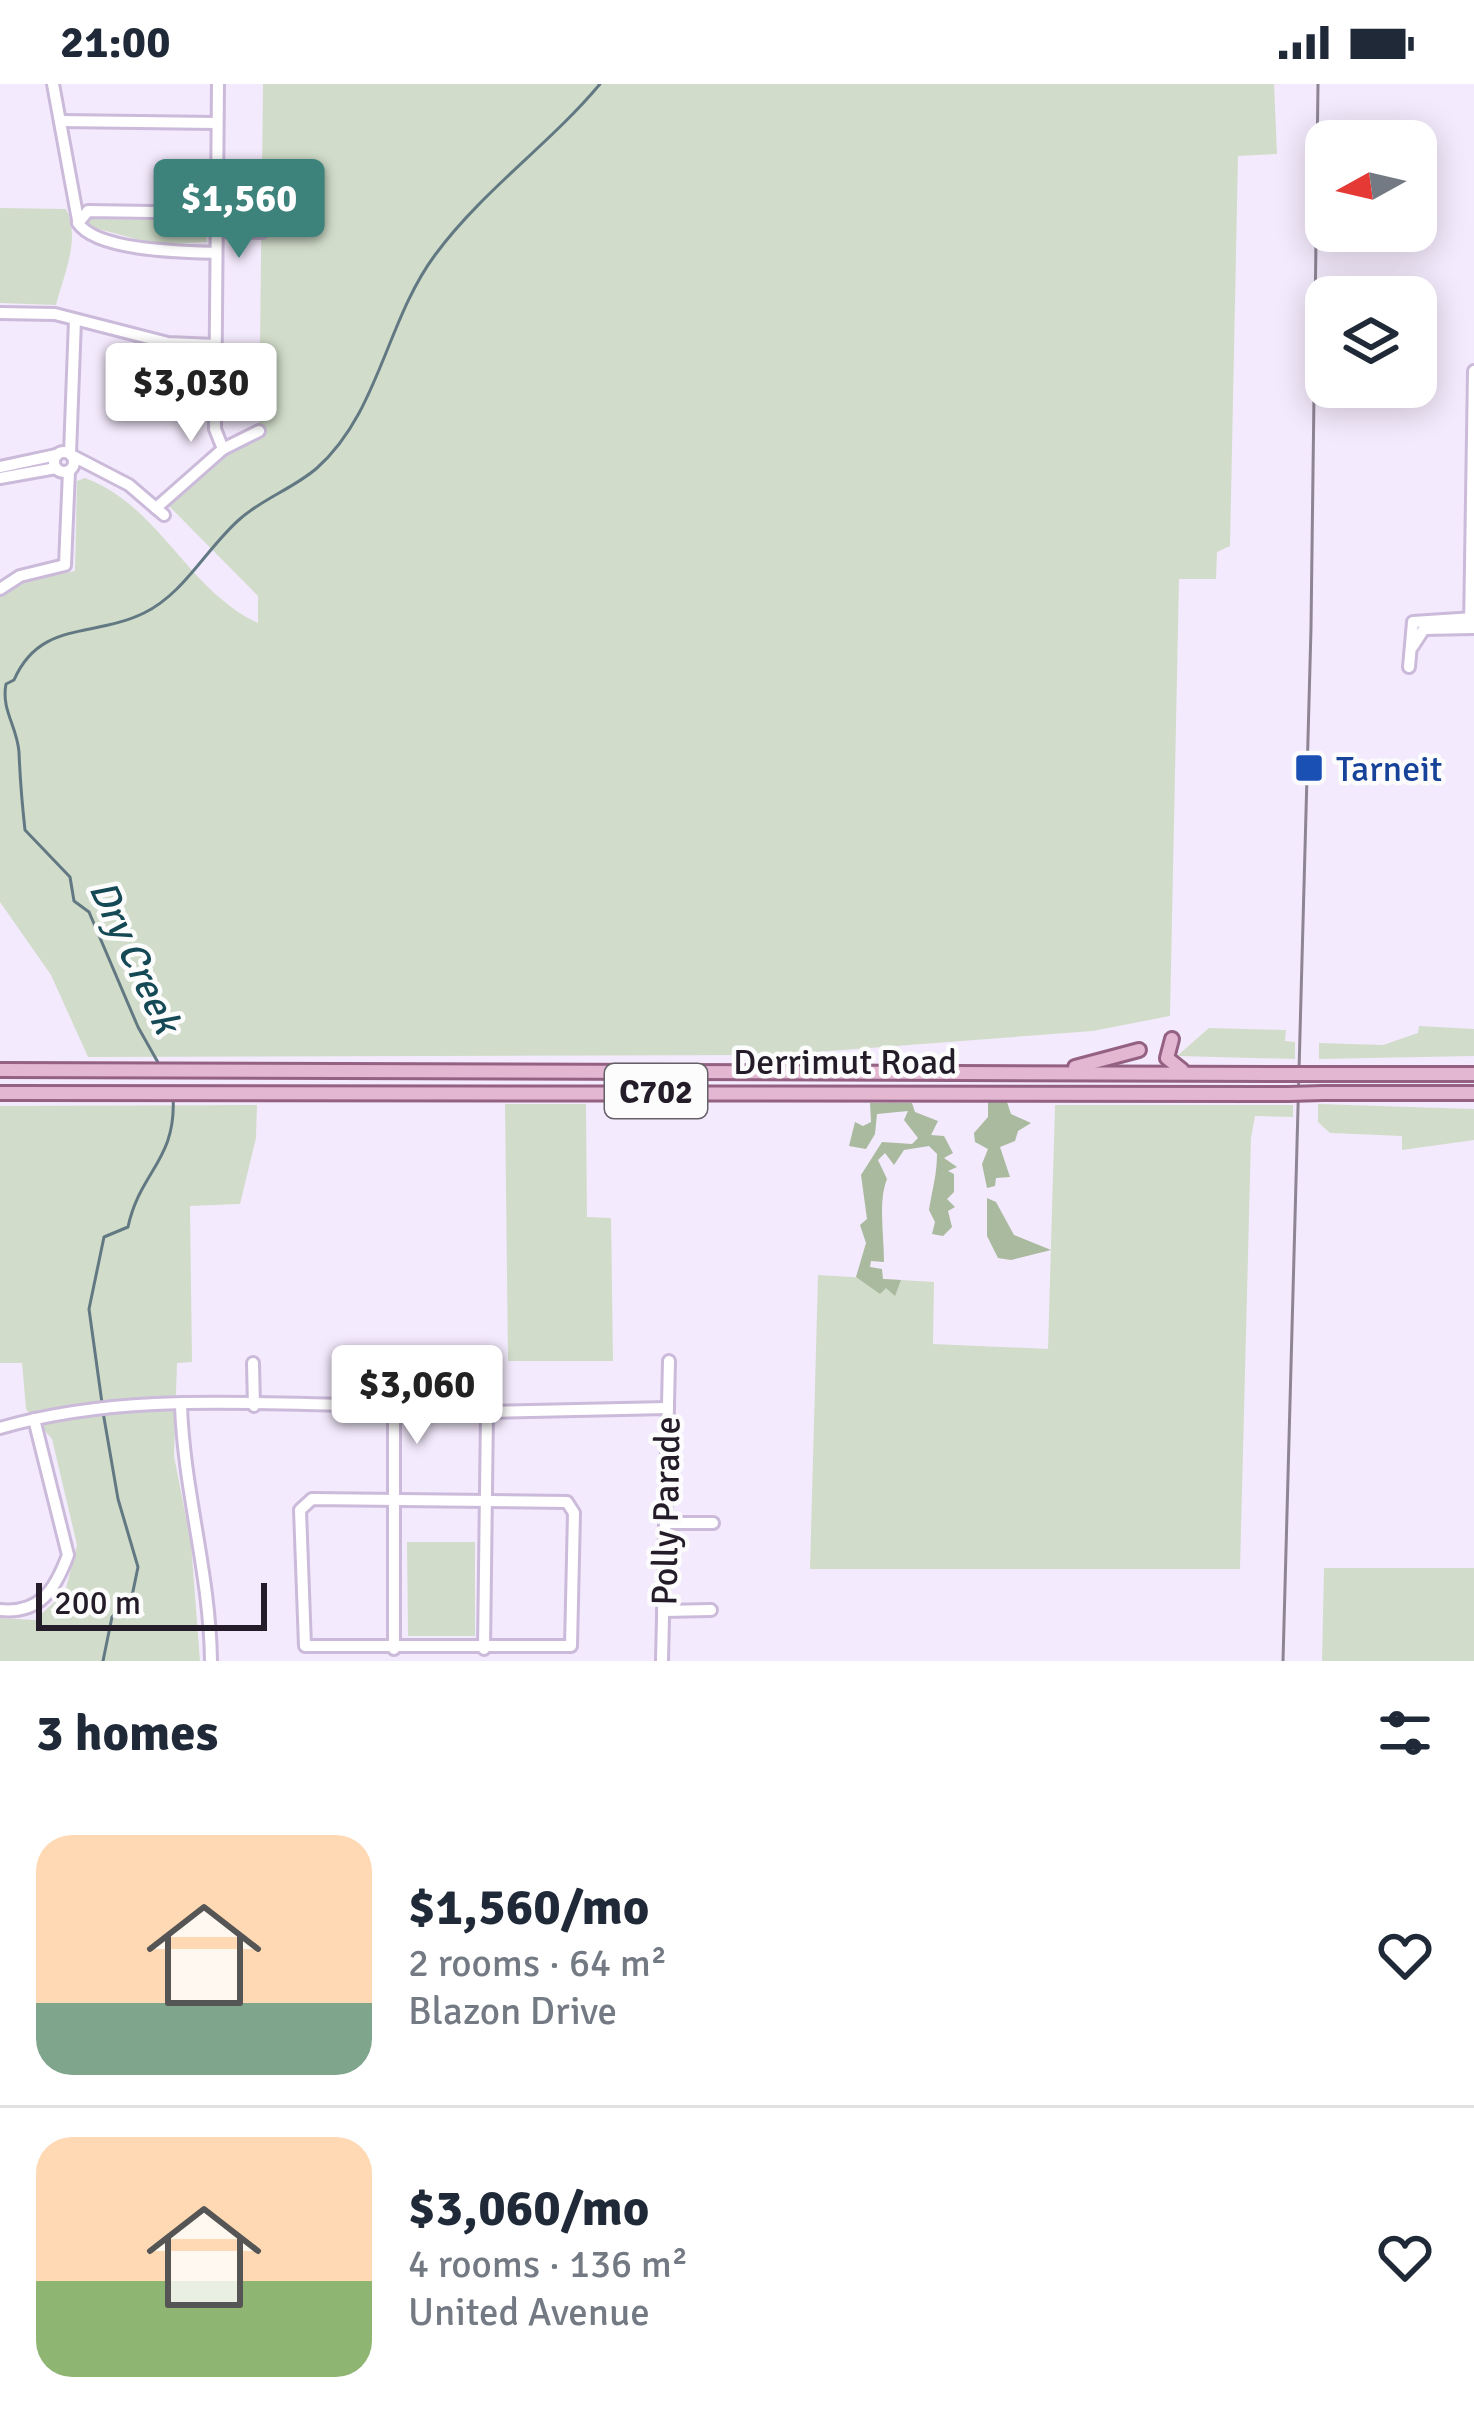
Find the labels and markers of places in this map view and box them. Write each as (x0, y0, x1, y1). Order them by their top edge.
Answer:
pin: $1,560 (141, 159, 337, 261)
pin: $3,030 (93, 343, 289, 445)
place label: Tarneit (1336, 747, 1442, 792)
marker: Tarneit (1293, 752, 1325, 784)
pin: $3,060 (319, 1345, 515, 1447)

